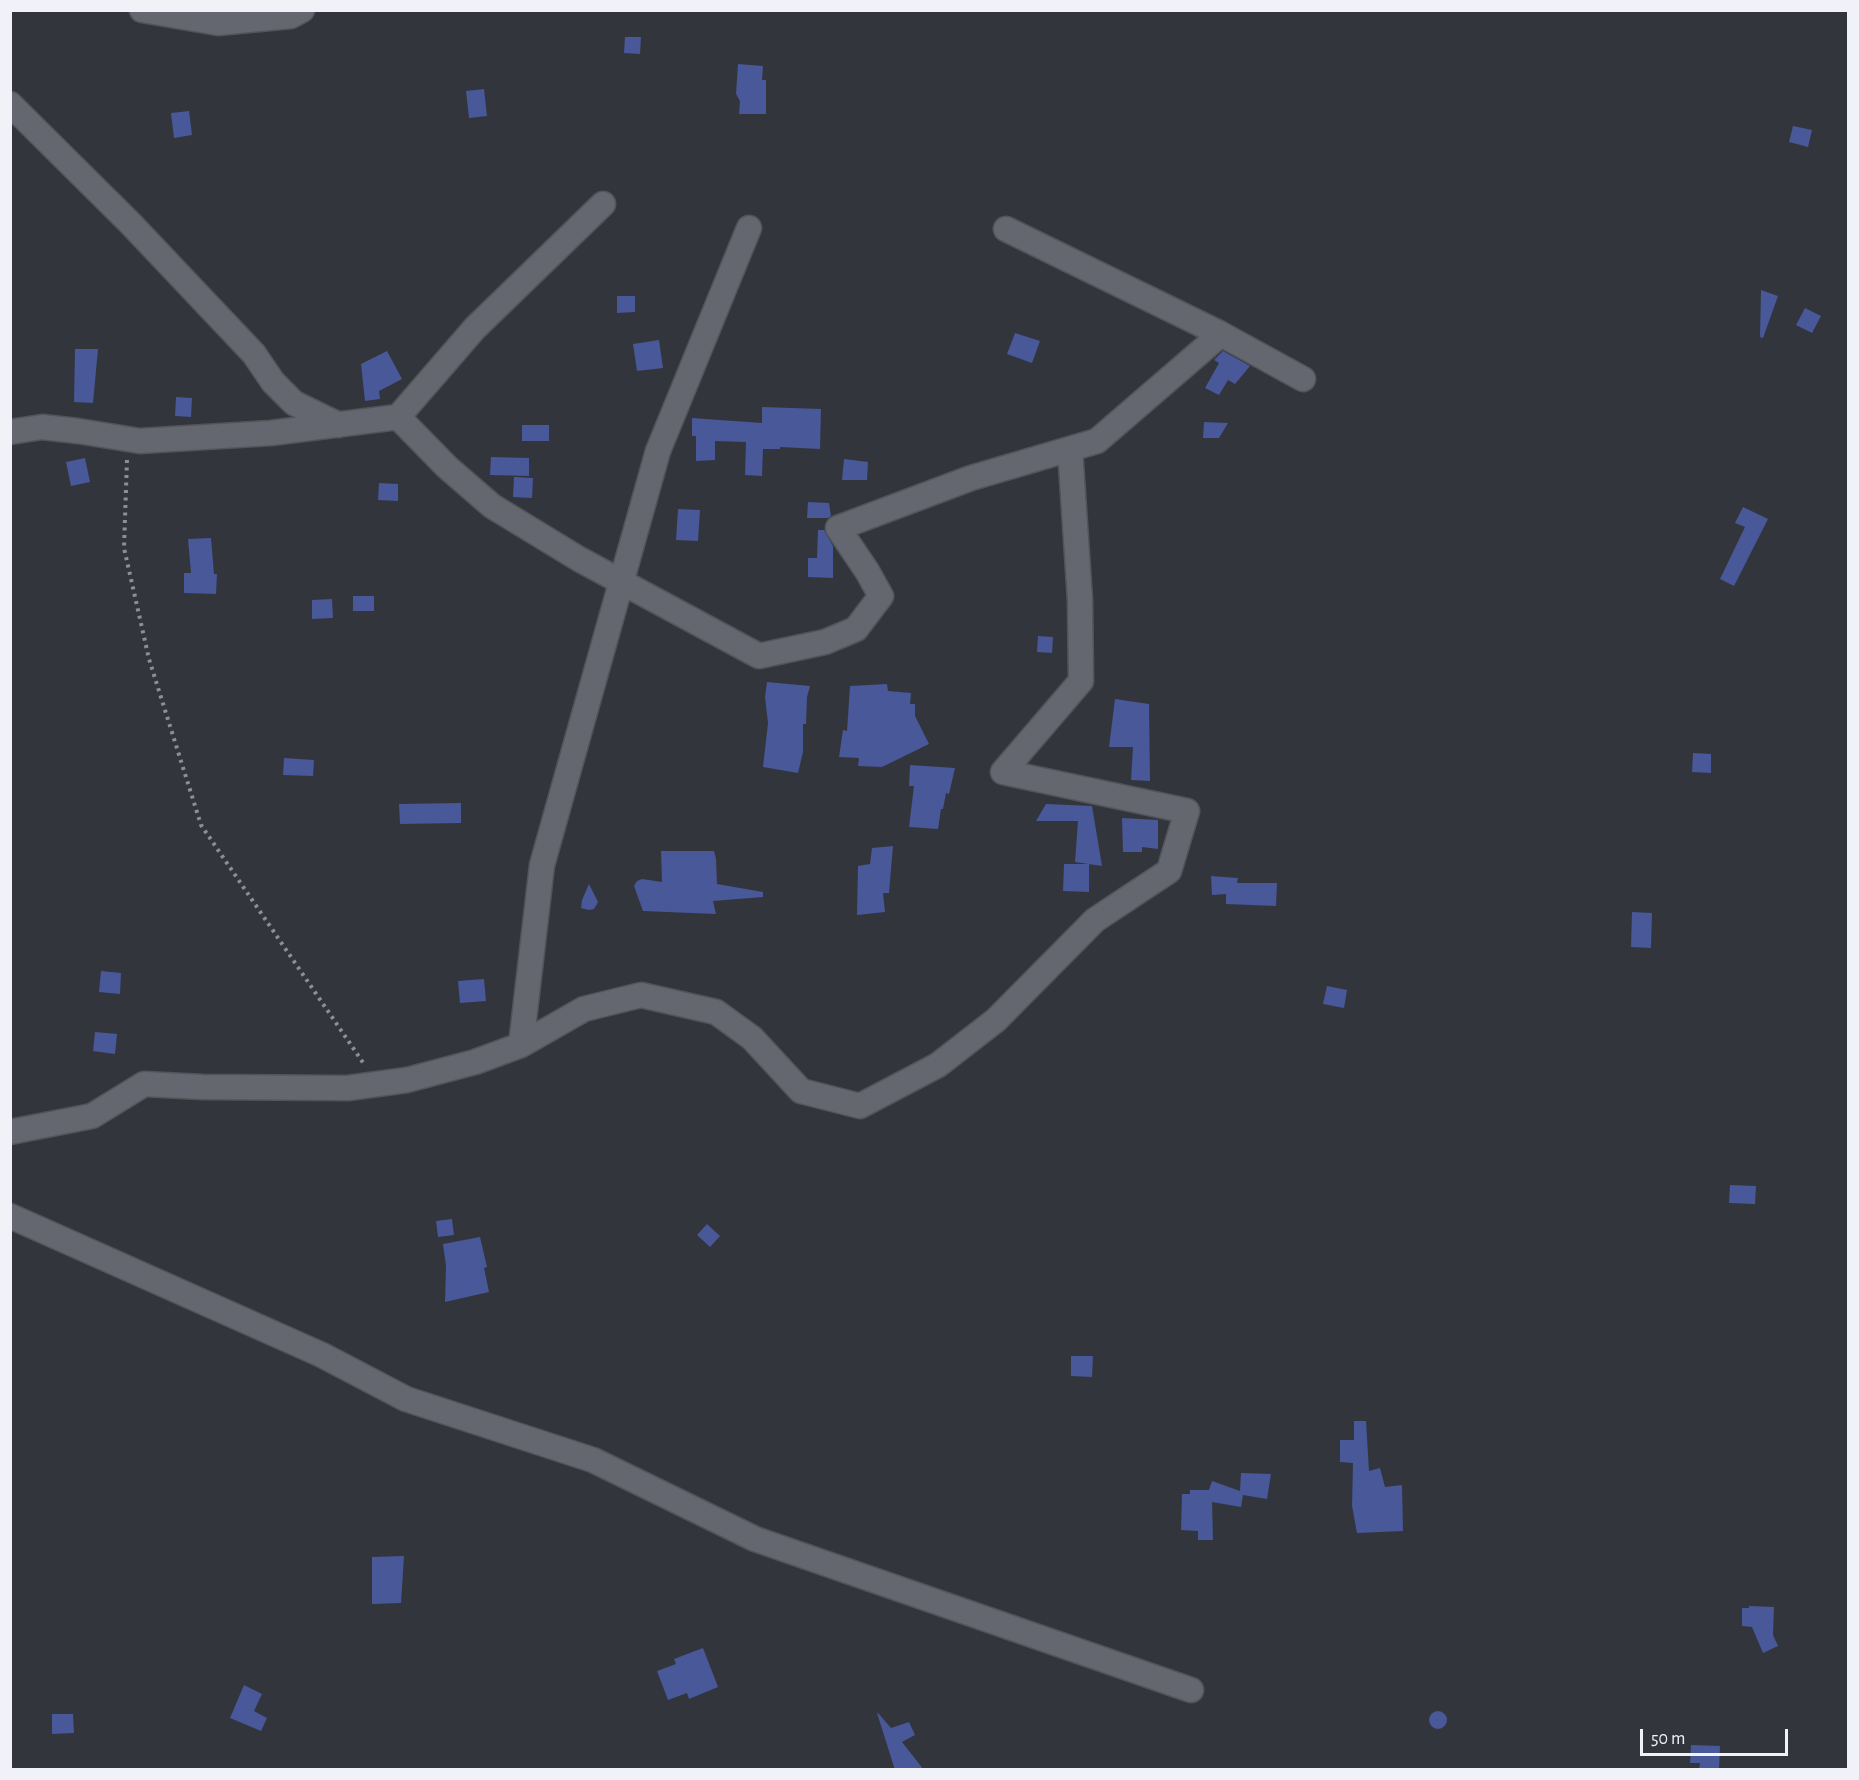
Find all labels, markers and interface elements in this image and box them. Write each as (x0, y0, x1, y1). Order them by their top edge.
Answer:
scale bar (1643, 1717, 1792, 1755)
text: 50 m (1651, 1730, 1685, 1748)

